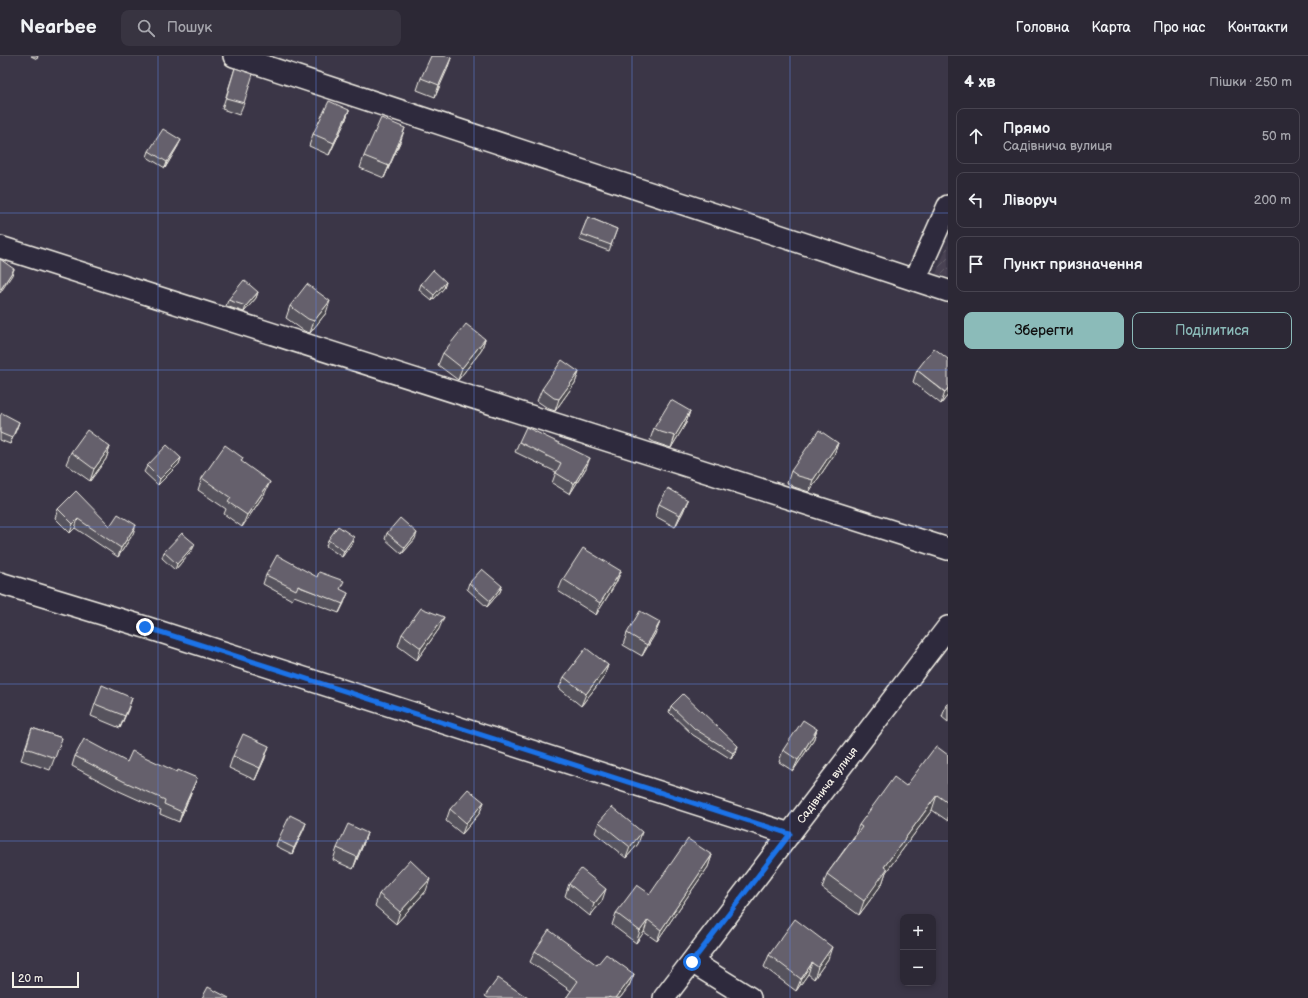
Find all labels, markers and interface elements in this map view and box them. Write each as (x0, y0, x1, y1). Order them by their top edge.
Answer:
search box (121, 10, 401, 46)
text: Nearbee (20, 16, 97, 39)
icon: search (135, 17, 157, 39)
text: Пошук (167, 18, 212, 37)
text: Головна (1016, 19, 1069, 36)
text: Карта (1091, 19, 1131, 36)
text: Про нас (1153, 19, 1205, 36)
text: Контакти (1227, 19, 1288, 36)
text: 4 хв (964, 72, 996, 92)
text: Пішки · 250 m (1209, 74, 1292, 90)
text: Прямо (1003, 119, 1050, 138)
icon: ahead (965, 125, 987, 147)
text: 50 m (1262, 128, 1291, 144)
text: Садівнича вулиця (1003, 138, 1112, 154)
icon: left (965, 189, 987, 211)
text: Ліворуч (1003, 191, 1057, 210)
text: 200 m (1254, 192, 1291, 208)
icon: arrive (965, 253, 987, 275)
text: Пункт призначення (1003, 255, 1143, 274)
button: Зберегти (964, 312, 1124, 349)
button: Поділитися (1132, 312, 1292, 349)
route end (136, 618, 154, 636)
street label: Садівнича вулиця (794, 744, 860, 826)
map controls (900, 914, 936, 986)
button: + (900, 914, 936, 950)
button: − (900, 950, 936, 986)
route start (683, 953, 701, 971)
scale bar (12, 970, 79, 989)
text: 20 m (18, 972, 43, 985)

